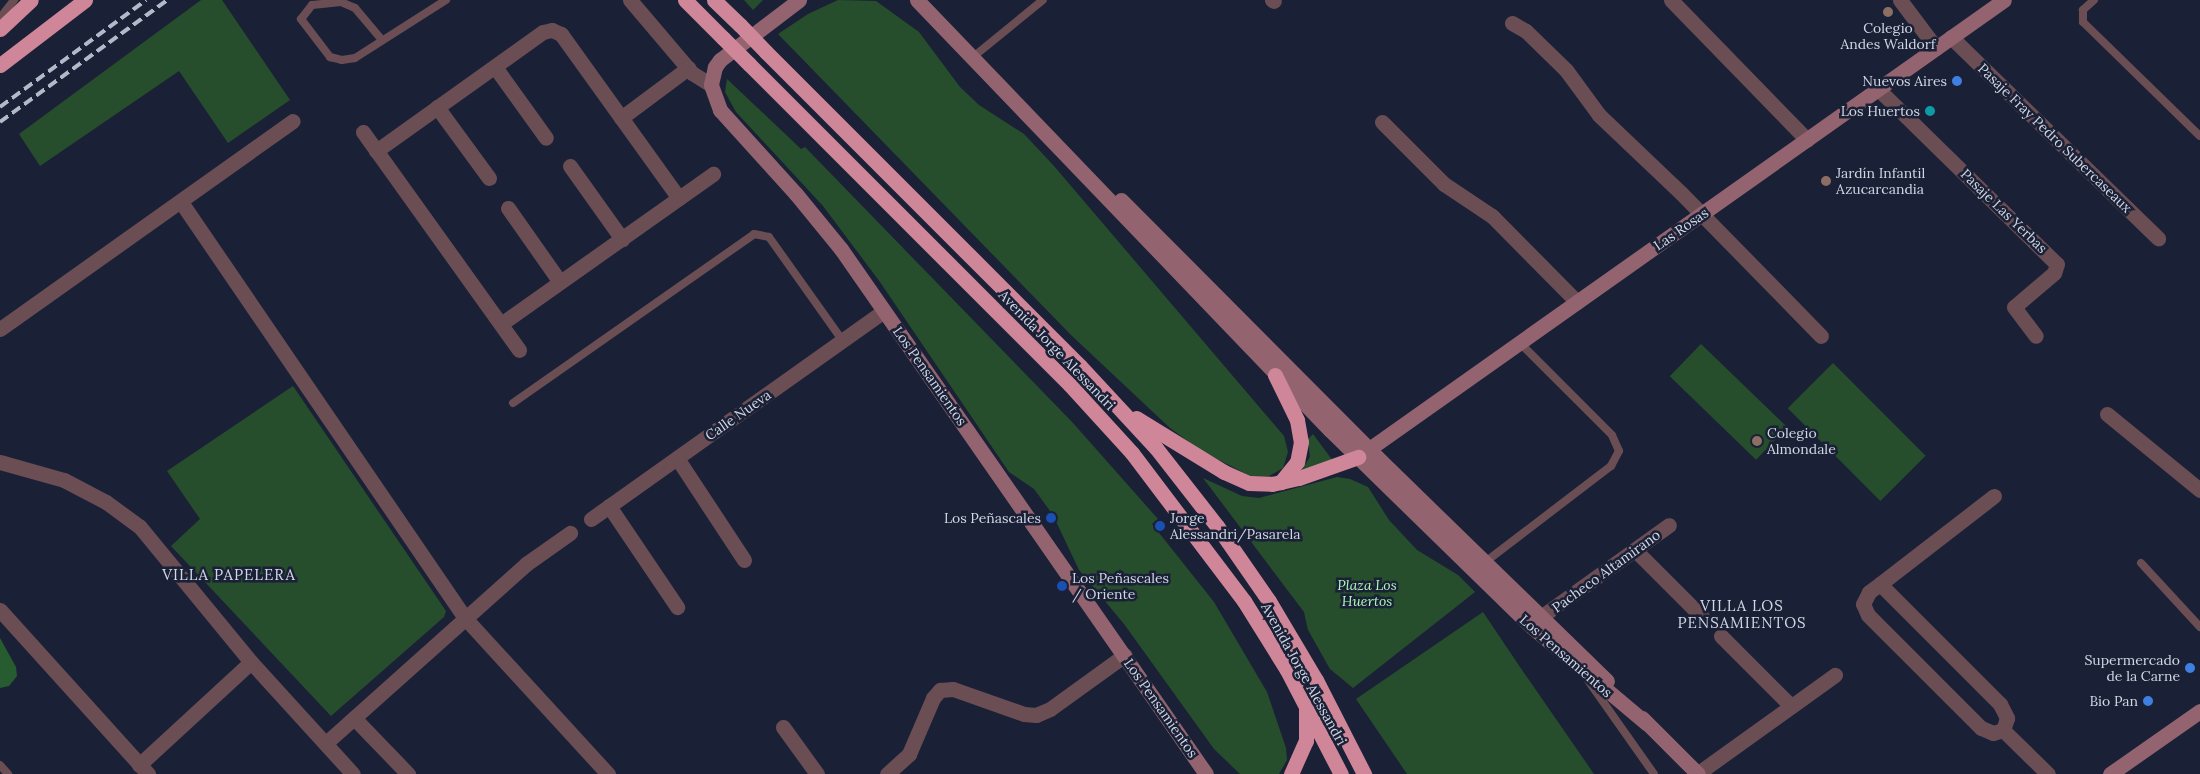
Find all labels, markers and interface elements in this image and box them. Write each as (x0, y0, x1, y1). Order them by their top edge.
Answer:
marker: Colegio Andes Waldorf (1882, 6, 1894, 18)
place label: Colegio Andes Waldorf (1840, 20, 1936, 52)
street label: Pasaje Fray Pedro Subercaseaux (1975, 60, 2135, 216)
place label: Nuevos Aires (1862, 73, 1947, 89)
marker: Nuevos Aires (1951, 75, 1963, 87)
place label: Los Huertos (1841, 103, 1920, 119)
marker: Los Huertos (1924, 105, 1936, 117)
place label: Jardín Infantil Azucarcandia (1836, 165, 1925, 198)
street label: Pasaje Las Yerbas (1957, 165, 2051, 257)
marker: Jardín Infantil Azucarcandia (1820, 175, 1832, 187)
street label: Las Rosas (1650, 204, 1712, 254)
street label: Avenida Jorge Alessandri (995, 287, 1119, 413)
street label: Los Pensamientos (890, 323, 970, 429)
street label: Calle Nueva (702, 386, 774, 444)
place label: Colegio Almondale (1767, 425, 1836, 458)
marker: Colegio Almondale (1751, 435, 1763, 447)
place label: Los Peñascales (944, 510, 1041, 526)
place label: Jorge Alessandri/Pasarela (1170, 510, 1300, 542)
marker: Los Peñascales (1045, 512, 1057, 524)
marker: Jorge Alessandri/Pasarela (1154, 520, 1166, 532)
street label: Pacheco Altamirano (1549, 526, 1663, 616)
district label: VILLA PAPELERA (160, 566, 298, 584)
place label: Los Peñascales / Oriente (1072, 570, 1169, 602)
park label: Plaza Los Huertos (1337, 577, 1397, 610)
marker: Los Peñascales / Oriente (1056, 580, 1068, 592)
district label: VILLA LOS PENSAMIENTOS (1676, 596, 1808, 631)
street label: Avenida Jorge Alessandri (1258, 600, 1350, 748)
street label: Los Pensamientos (1516, 611, 1616, 701)
place label: Supermercado de la Carne (2085, 652, 2180, 684)
street label: Los Pensamientos (1121, 655, 1201, 761)
marker: Supermercado de la Carne (2184, 662, 2196, 674)
place label: Bio Pan (2089, 693, 2138, 709)
marker: Bio Pan (2142, 695, 2154, 707)

